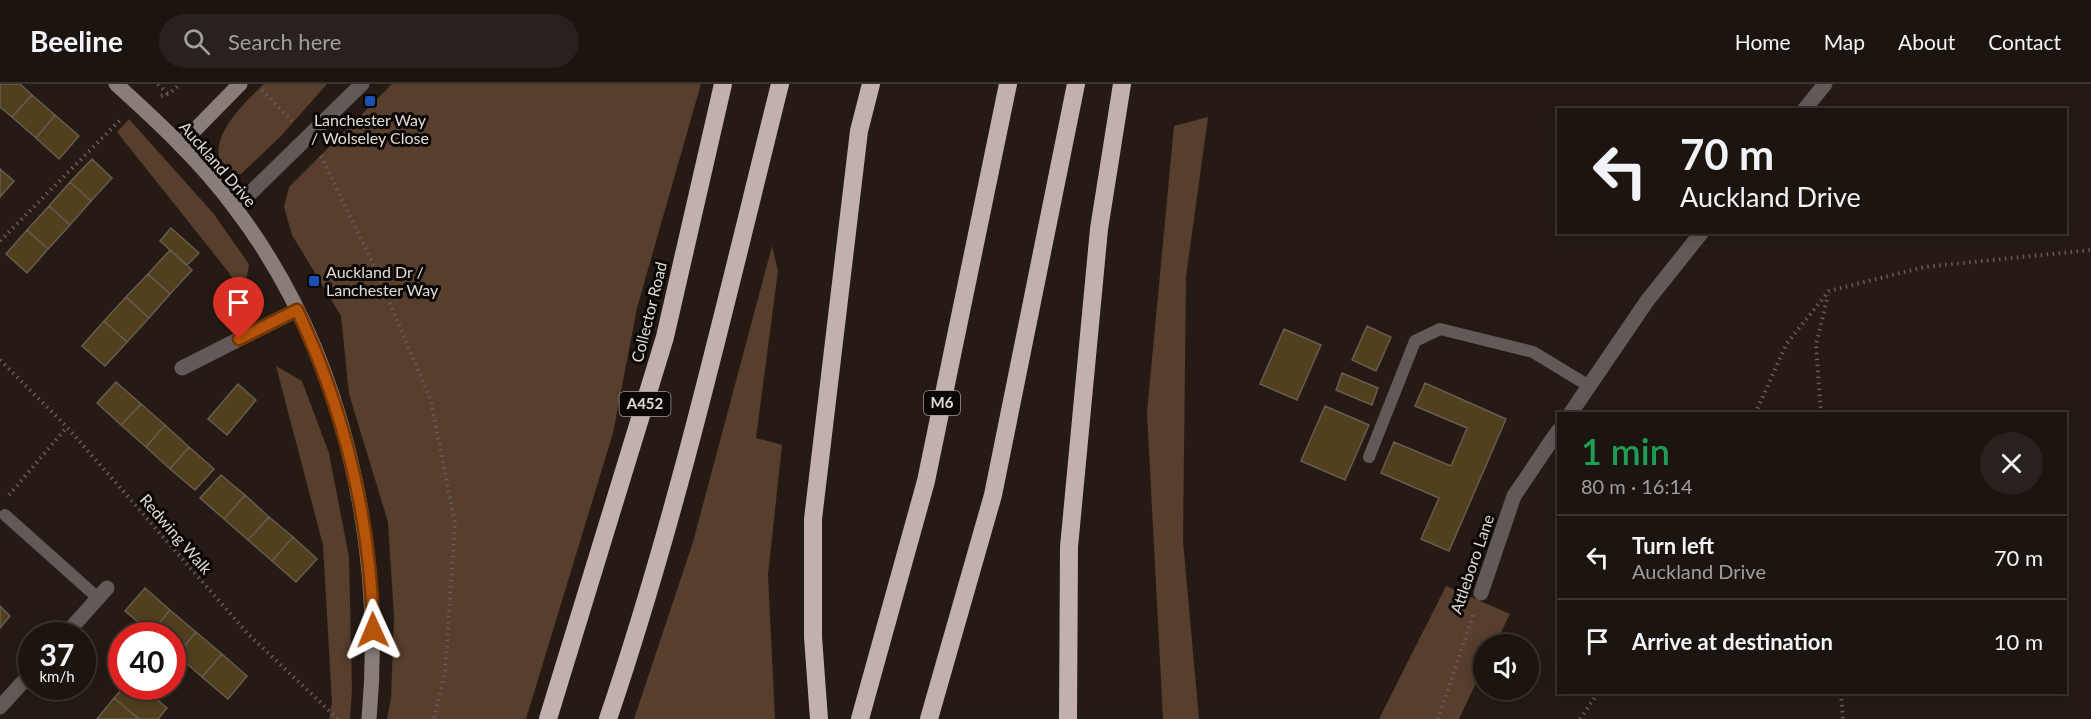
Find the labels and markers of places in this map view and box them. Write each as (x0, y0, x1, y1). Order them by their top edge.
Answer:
marker: Lanchester Way / Wolseley Close (363, 94, 377, 108)
place label: Lanchester Way / Wolseley Close (311, 110, 429, 147)
place label: Auckland Dr / Lanchester Way (326, 262, 439, 299)
marker: Auckland Dr / Lanchester Way (307, 274, 321, 288)
pin (213, 277, 264, 339)

